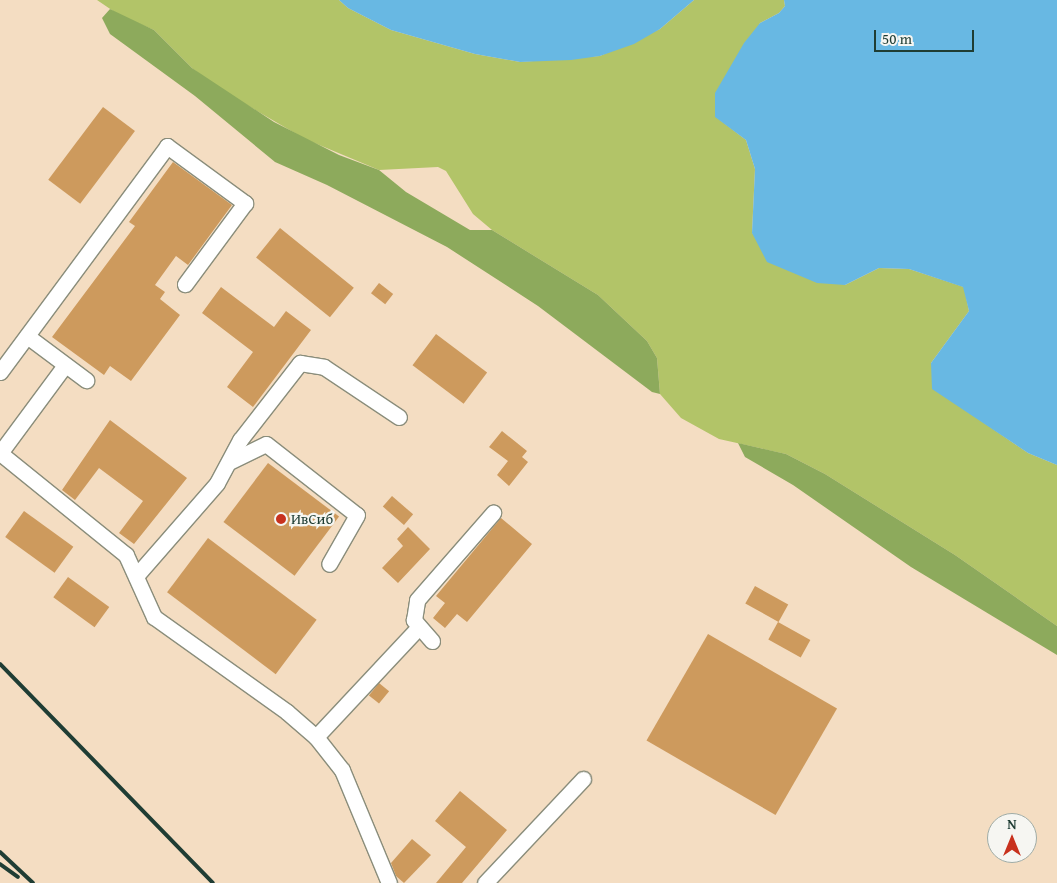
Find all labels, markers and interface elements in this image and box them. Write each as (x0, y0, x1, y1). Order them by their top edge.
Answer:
scale bar (877, 20, 977, 52)
text: 50 m (882, 28, 912, 49)
place label: ИвСиб (291, 510, 333, 528)
marker: ИвСиб (275, 513, 287, 525)
north arrow (987, 813, 1037, 863)
text: N (1007, 814, 1017, 834)

